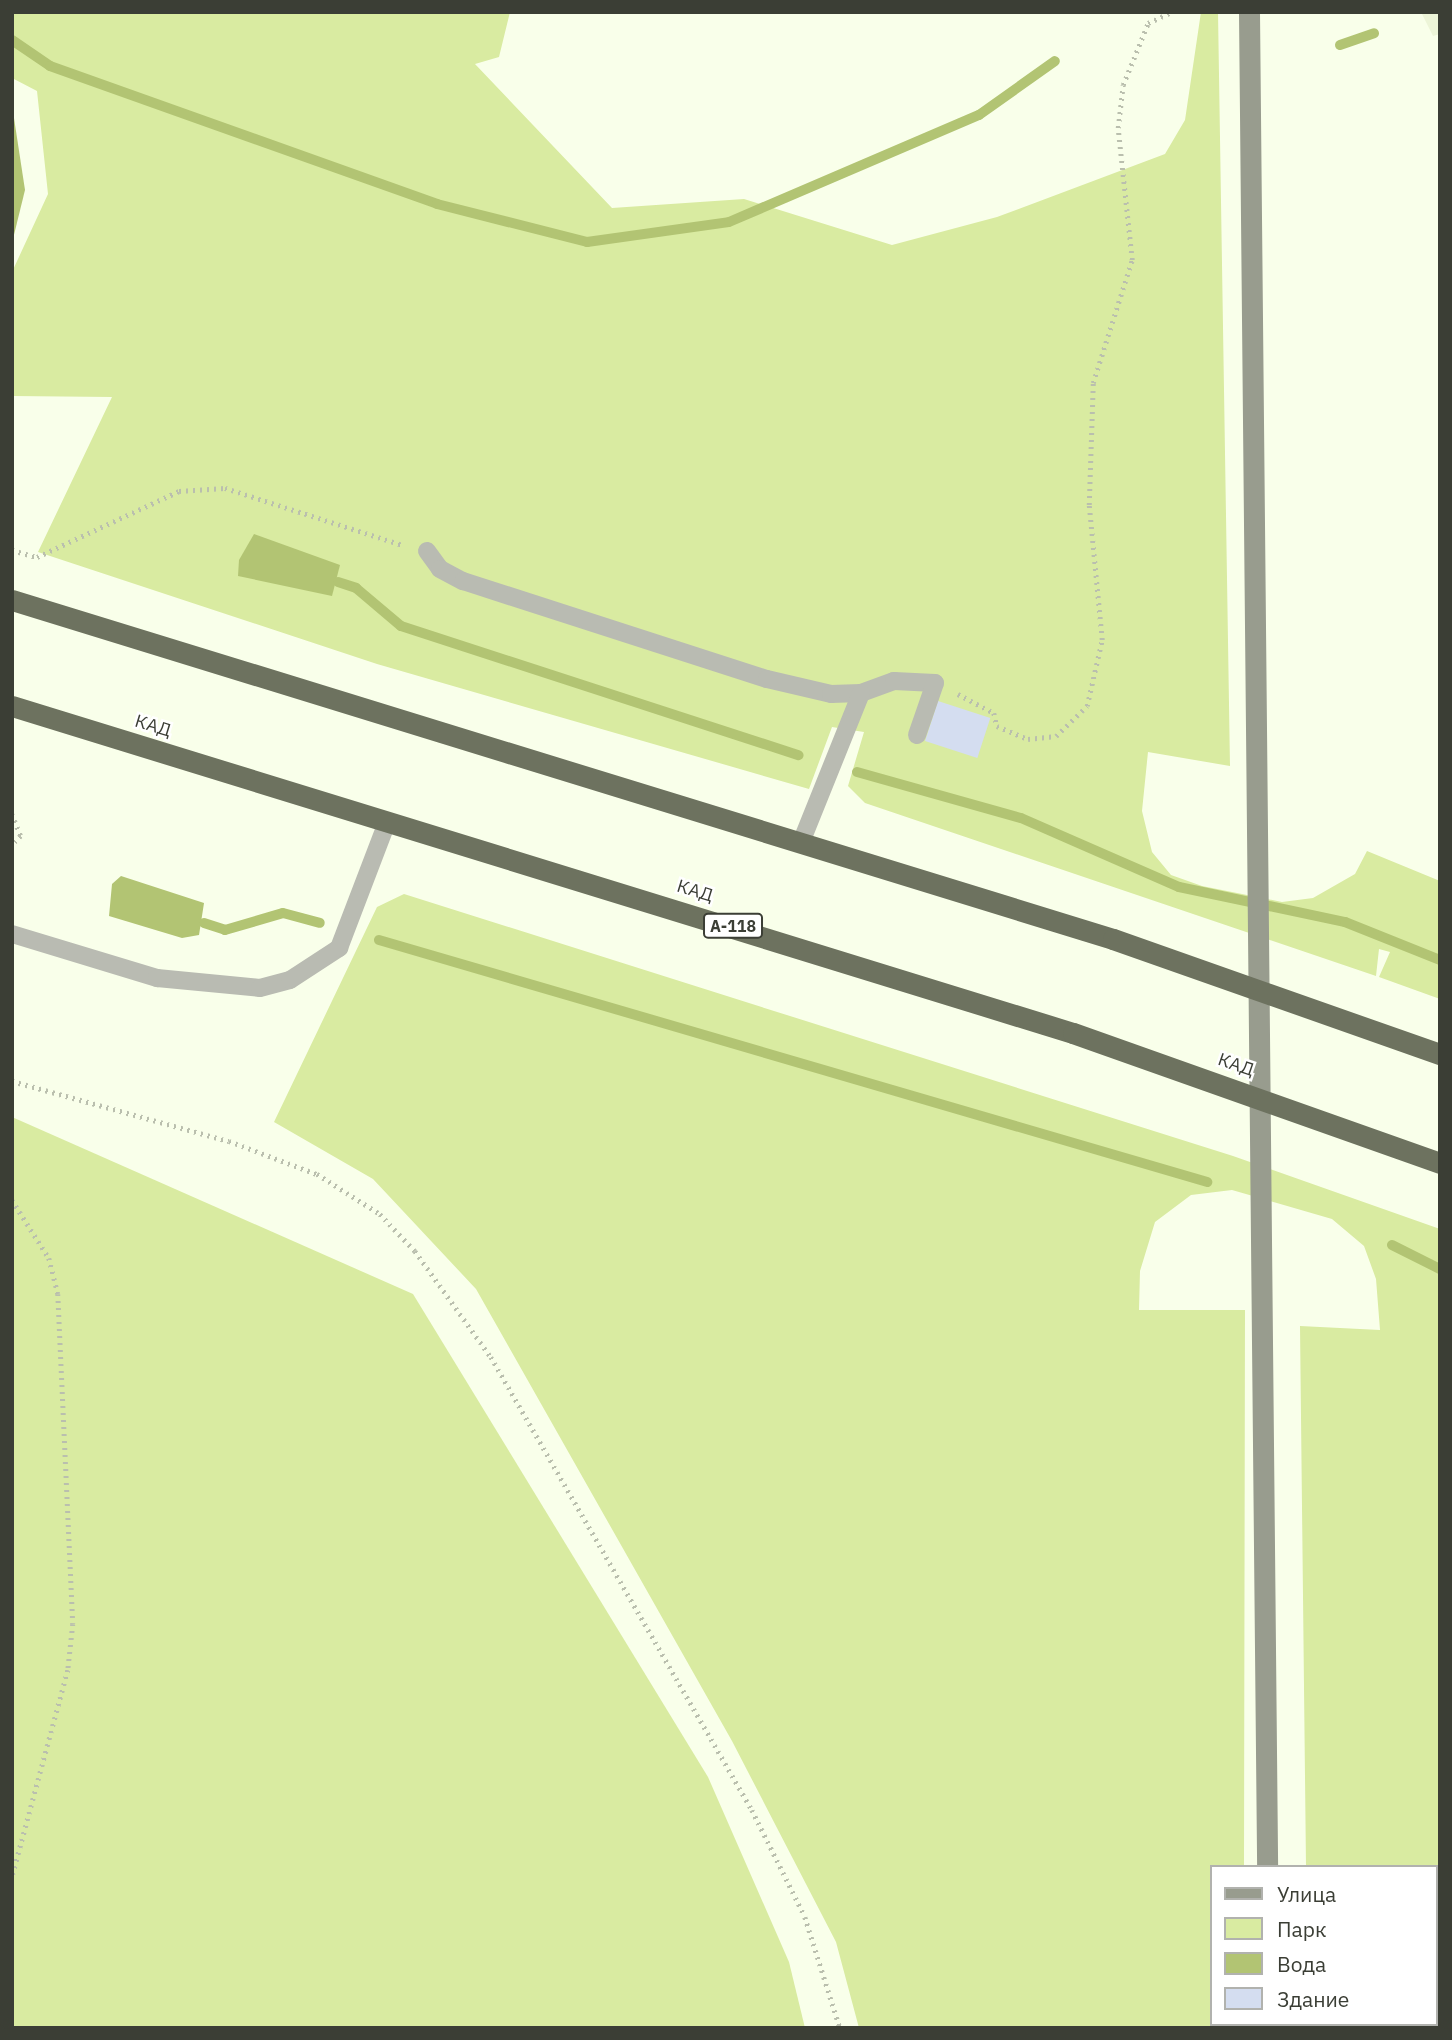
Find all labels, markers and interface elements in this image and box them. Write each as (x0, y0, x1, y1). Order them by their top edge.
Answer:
street label: КАД (132, 710, 174, 742)
street label: КАД (674, 875, 716, 907)
road number: А-118 (702, 914, 764, 938)
street label: КАД (1215, 1049, 1257, 1081)
legend (1210, 1865, 1438, 2026)
text: Улица (1277, 1880, 1336, 1908)
text: Парк (1277, 1915, 1327, 1943)
text: Вода (1277, 1950, 1326, 1978)
text: Здание (1277, 1985, 1349, 2013)

